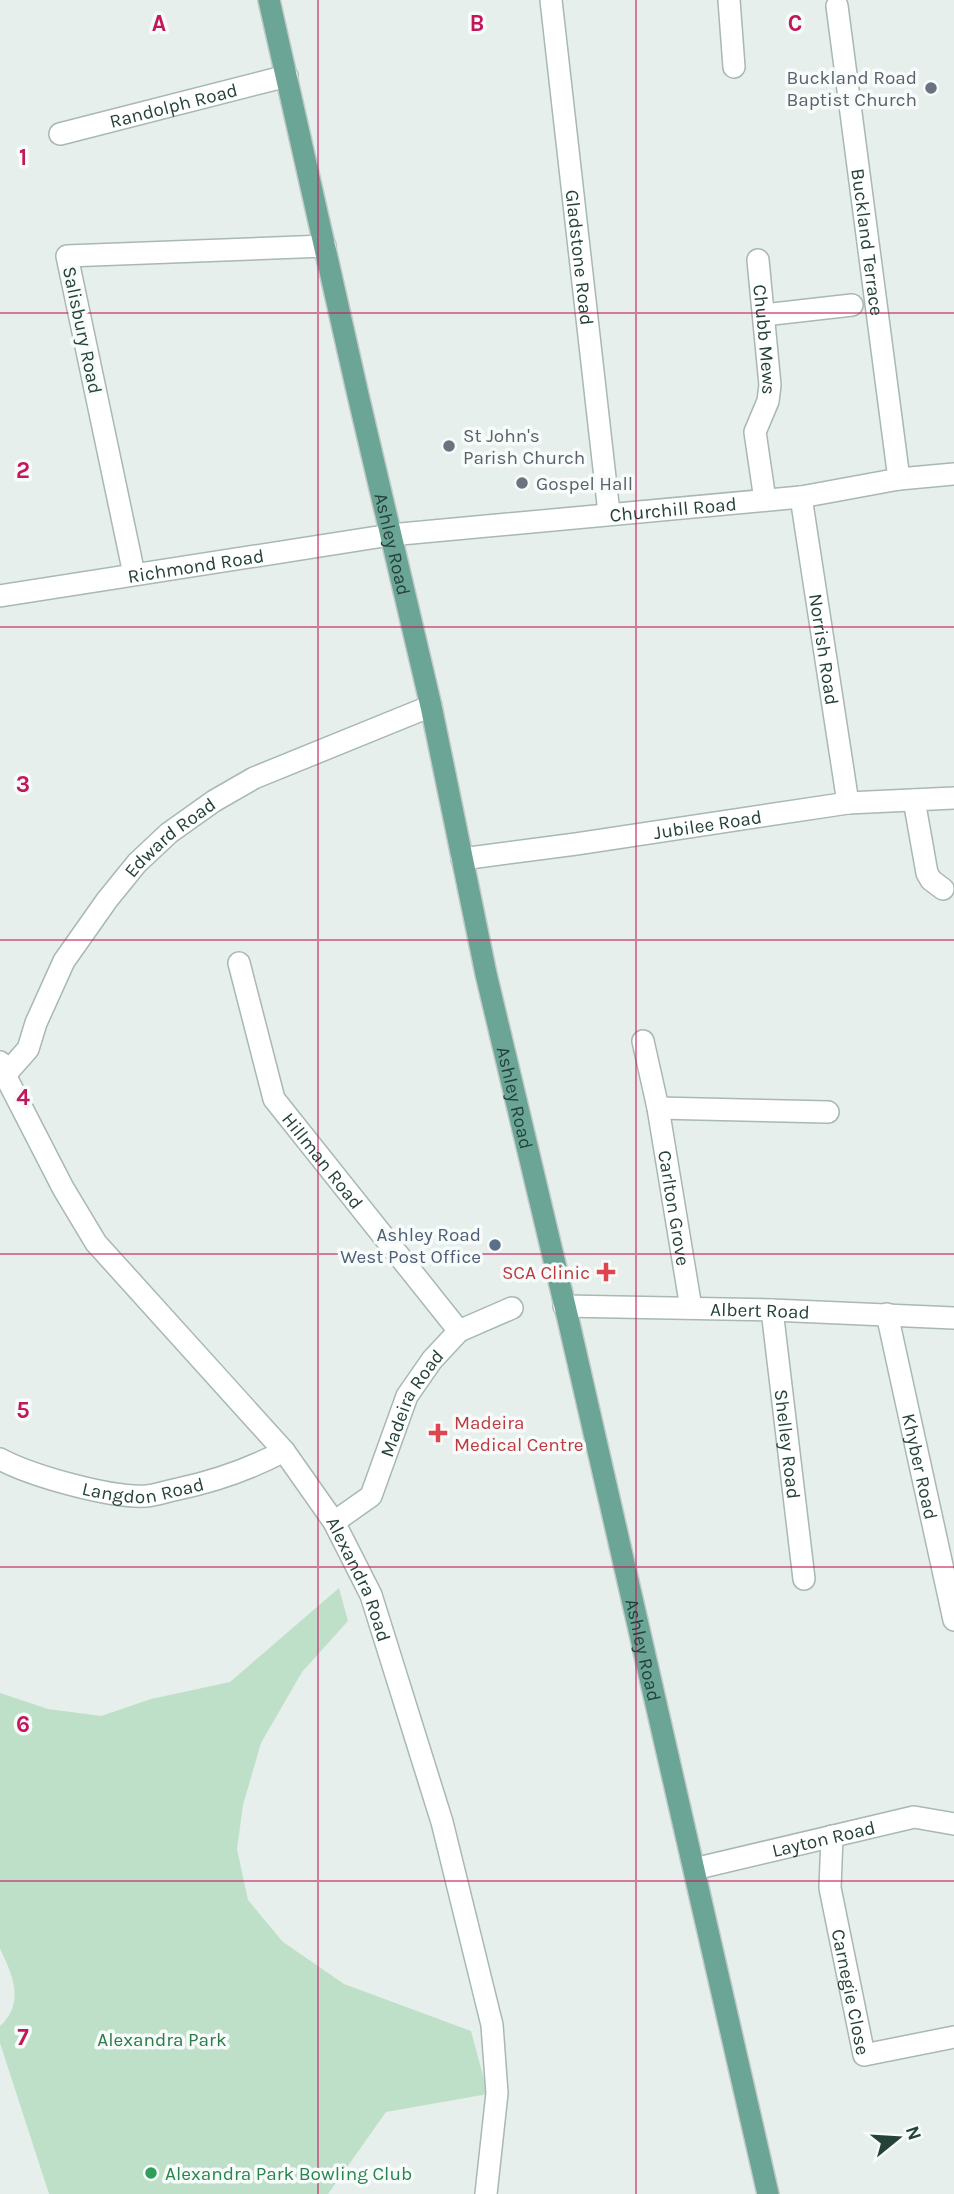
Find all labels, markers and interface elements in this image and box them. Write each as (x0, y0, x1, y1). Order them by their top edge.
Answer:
text: A (152, 10, 166, 37)
text: B (470, 10, 484, 37)
text: C (788, 10, 802, 37)
place label: Buckland Road Baptist Church (786, 67, 917, 111)
street label: Randolph Road (107, 79, 240, 133)
marker: Buckland Road Baptist Church (923, 80, 939, 96)
text: 1 (19, 144, 27, 171)
street label: Buckland Terrace (846, 167, 888, 317)
street label: Gladstone Road (561, 188, 598, 326)
street label: Salisbury Road (58, 265, 106, 396)
street label: Chubb Mews (748, 283, 780, 396)
place label: St John's Parish Church (463, 425, 585, 469)
marker: St John's Parish Church (441, 438, 457, 454)
text: 2 (16, 457, 30, 484)
place label: Gospel Hall (536, 473, 633, 495)
marker: Gospel Hall (514, 475, 530, 491)
street label: Ashley Road (369, 491, 415, 598)
street label: Churchill Road (609, 493, 738, 527)
street label: Richmond Road (126, 545, 266, 588)
street label: Norrish Road (804, 592, 843, 707)
text: 3 (16, 771, 30, 798)
street label: Edward Road (120, 793, 220, 882)
street label: Jubilee Road (652, 806, 763, 844)
street label: Ashley Road (492, 1044, 537, 1151)
text: 4 (16, 1084, 30, 1111)
street label: Hillman Road (277, 1108, 367, 1214)
street label: Carlton Grove (653, 1149, 694, 1268)
place label: Ashley Road West Post Office (340, 1224, 481, 1268)
marker: Ashley Road West Post Office (487, 1237, 503, 1253)
place label: SCA Clinic (502, 1262, 590, 1284)
marker: SCA Clinic (596, 1262, 616, 1282)
street label: Albert Road (710, 1299, 810, 1324)
street label: Madeira Road (376, 1345, 448, 1460)
street label: Shelley Road (770, 1388, 804, 1500)
text: 5 (16, 1397, 30, 1424)
street label: Khyber Road (897, 1411, 942, 1522)
place label: Madeira Medical Centre (454, 1412, 584, 1456)
marker: Madeira Medical Centre (428, 1423, 448, 1443)
street label: Langdon Road (80, 1473, 206, 1508)
street label: Alexandra Road (321, 1513, 395, 1645)
street label: Ashley Road (620, 1597, 665, 1704)
text: 6 (16, 1711, 30, 1738)
street label: Layton Road (770, 1817, 878, 1862)
street label: Carnegie Close (827, 1927, 874, 2057)
text: 7 (17, 2024, 29, 2051)
park label: Alexandra Park (97, 2029, 227, 2051)
north arrow (863, 2103, 933, 2173)
text: N (901, 2123, 926, 2143)
place label: Alexandra Park Bowling Club (165, 2163, 412, 2185)
marker: Alexandra Park Bowling Club (143, 2165, 159, 2181)

